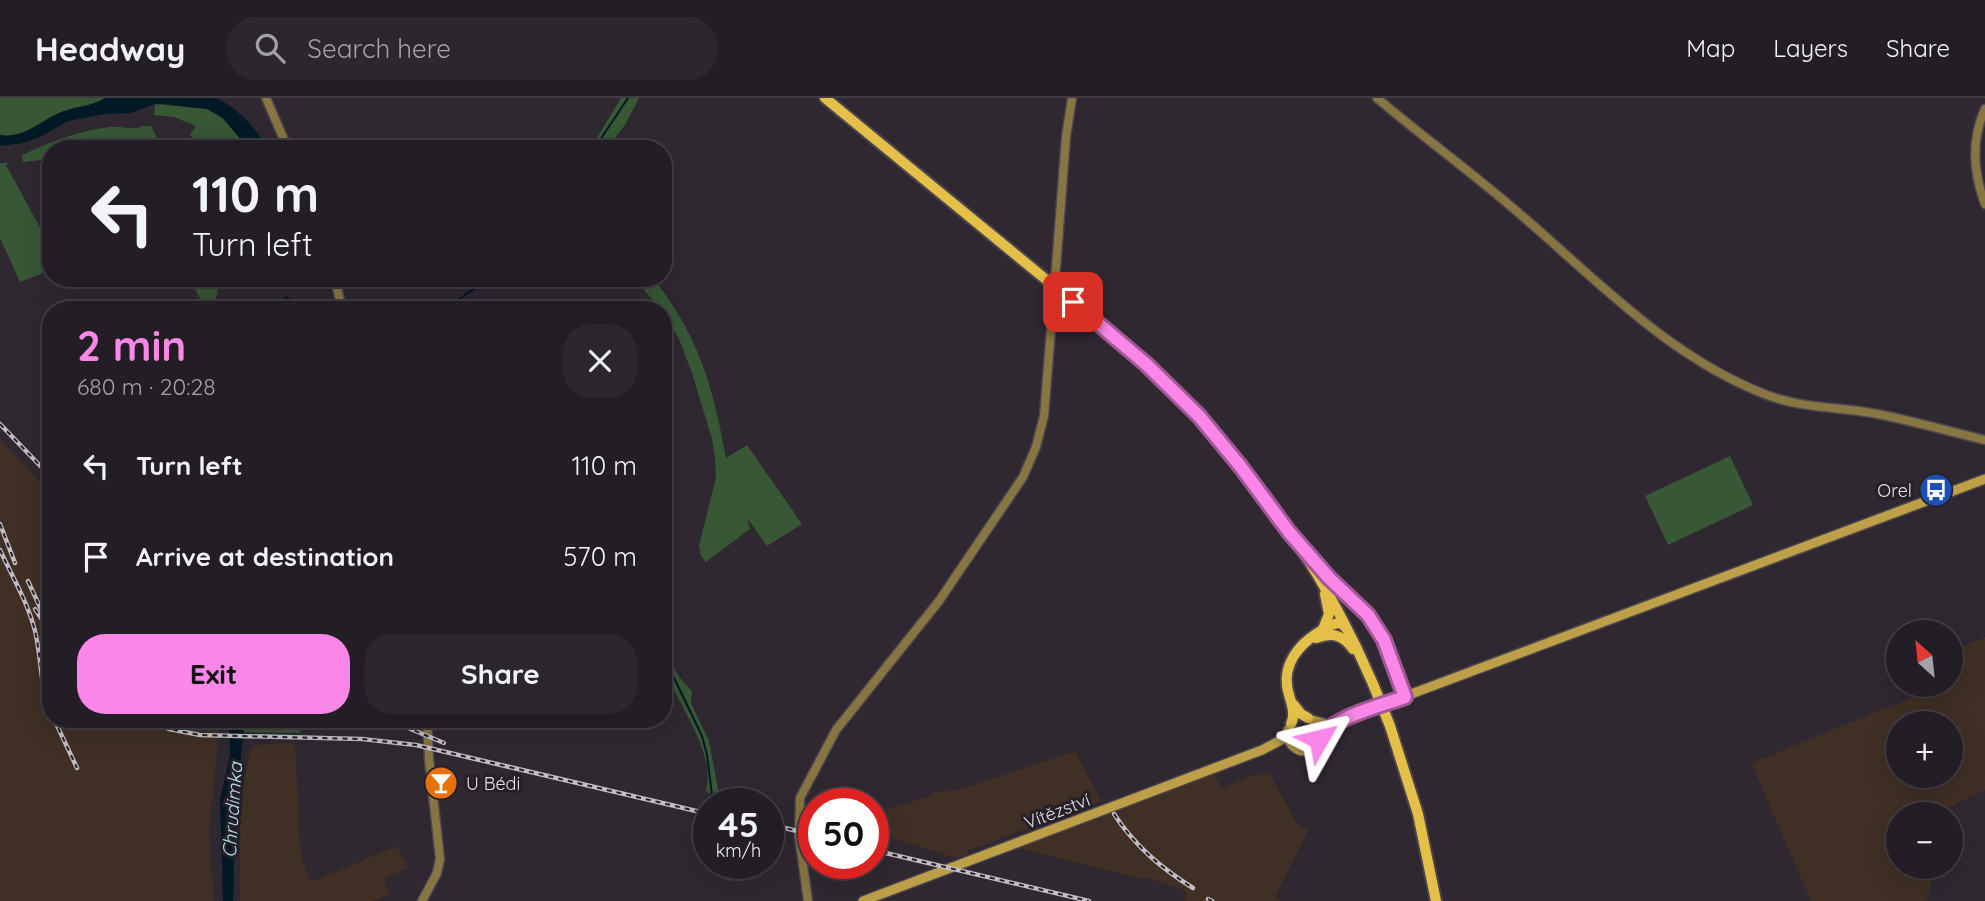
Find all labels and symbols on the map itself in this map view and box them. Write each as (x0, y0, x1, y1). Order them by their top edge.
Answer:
pin (1043, 272, 1103, 332)
bus stop icon: Orel (1917, 471, 1955, 509)
place label: Orel (1877, 479, 1912, 502)
north arrow (1886, 620, 1964, 696)
position arrow (1282, 702, 1356, 776)
water label: Chrudimka (217, 760, 247, 859)
bar icon: U Bédi (422, 764, 460, 802)
place label: U Bédi (466, 772, 520, 795)
speed limit sign: 50 (798, 788, 889, 879)
street label: Vítězství (1021, 788, 1093, 834)

